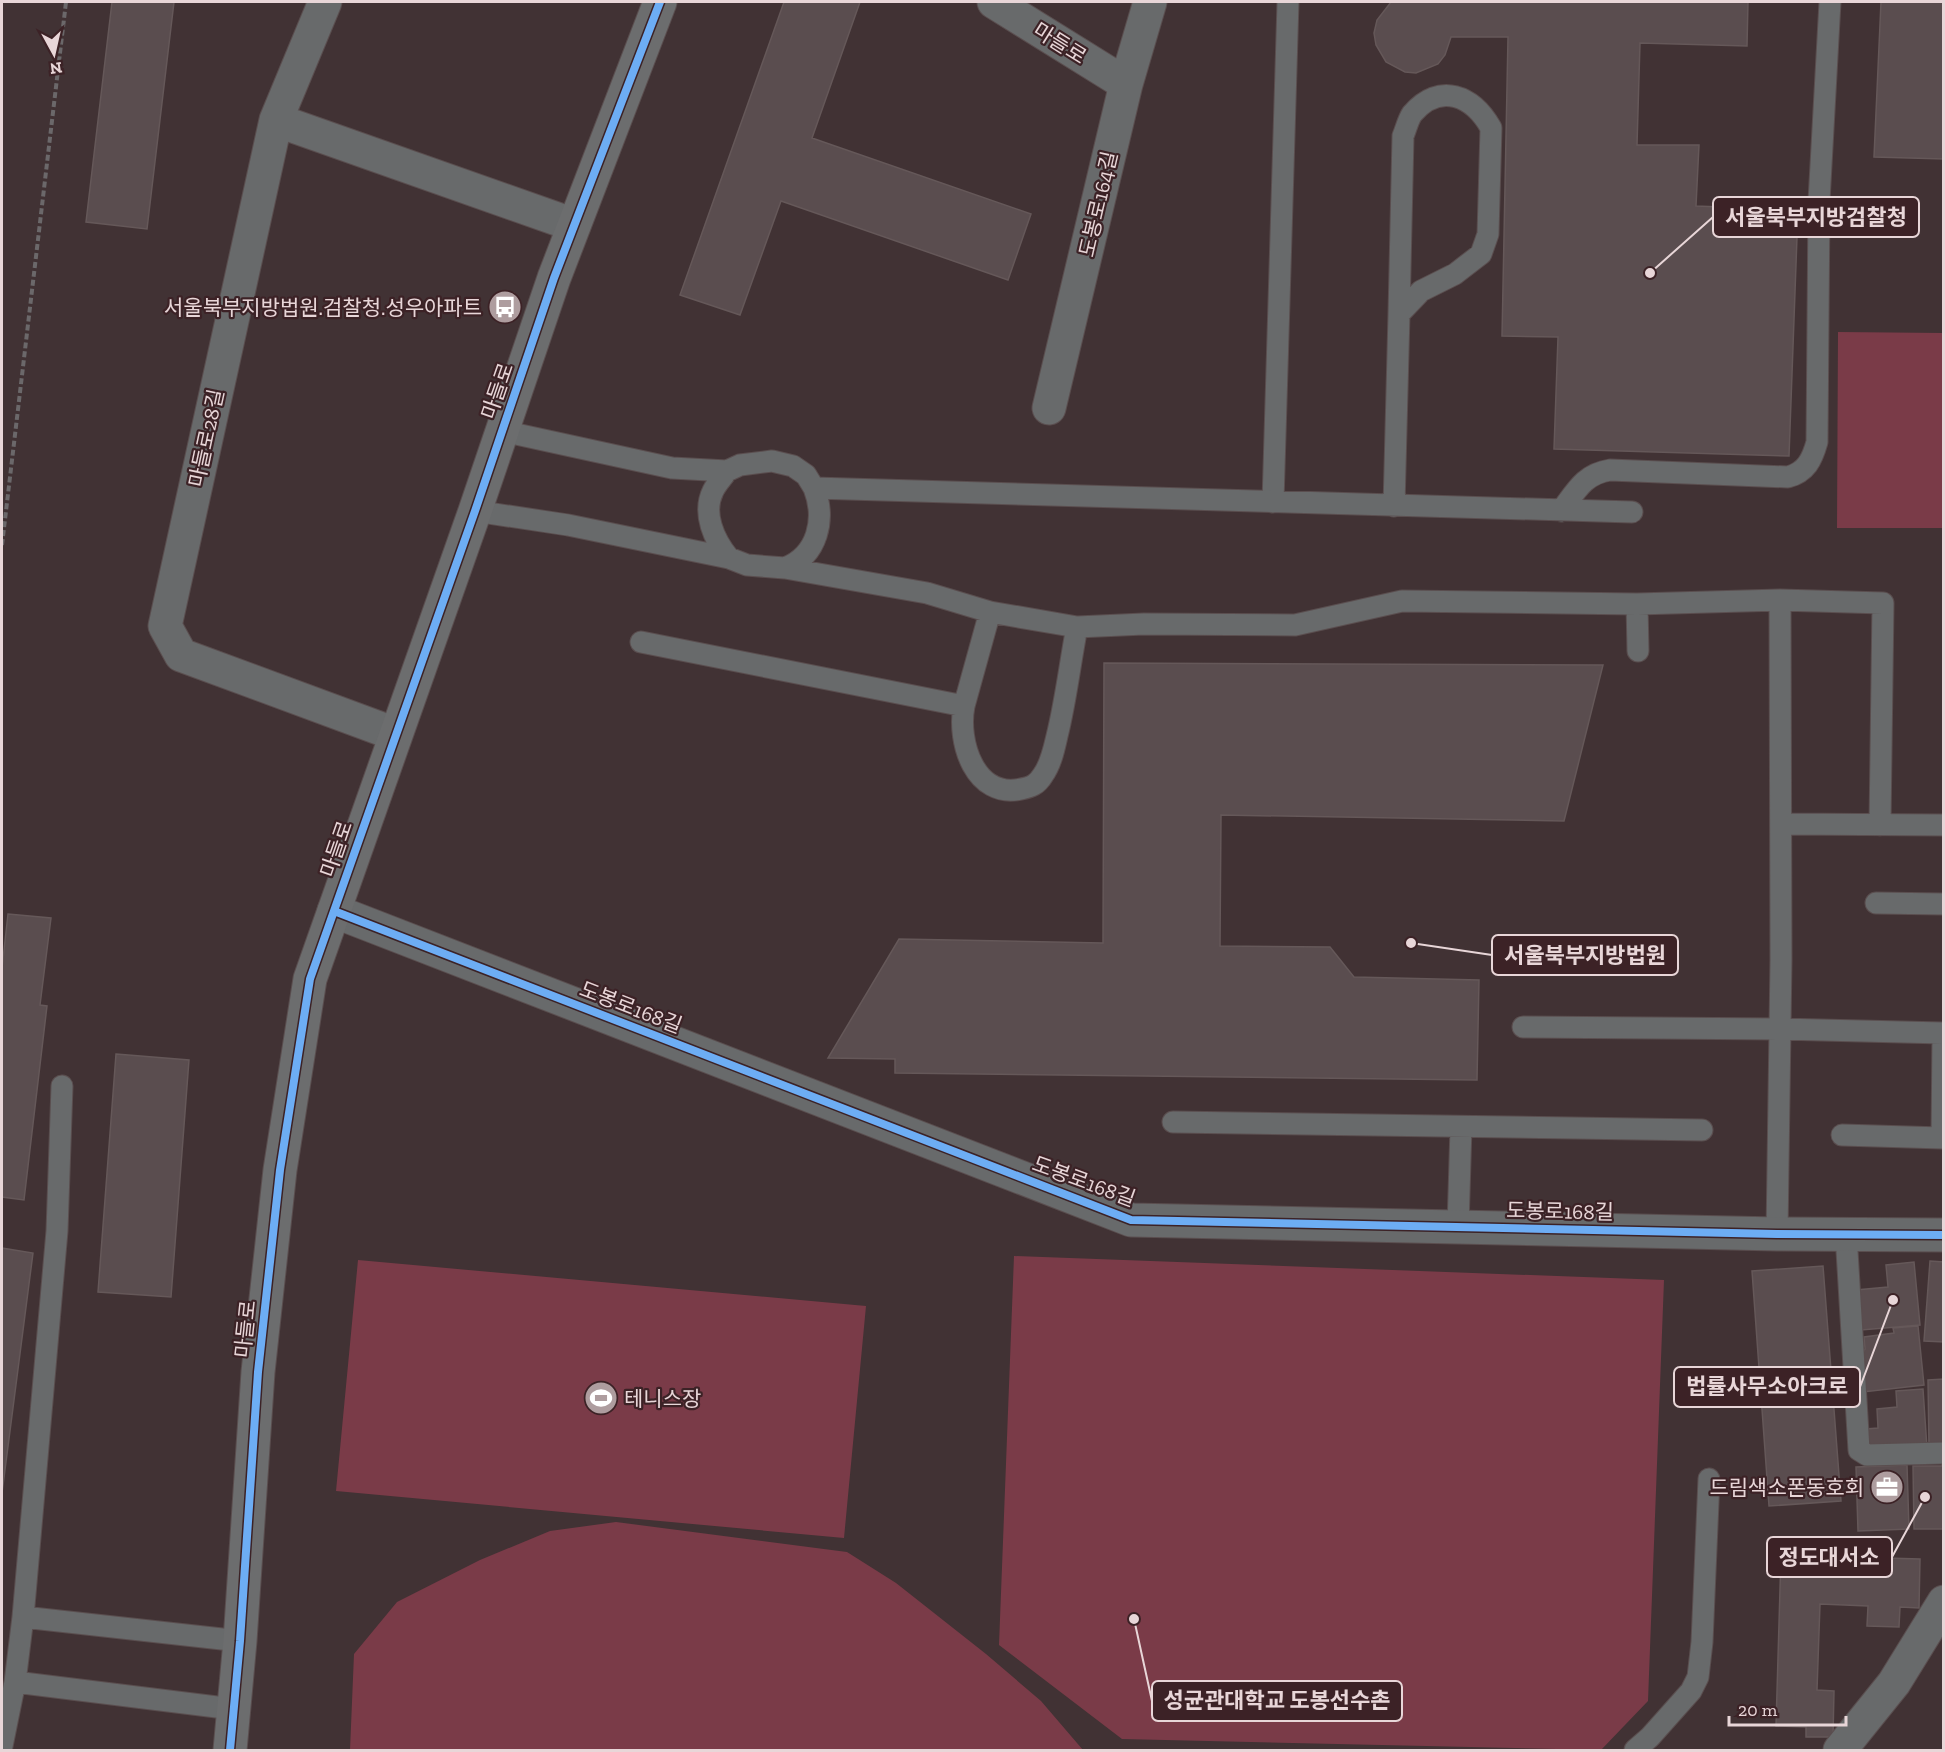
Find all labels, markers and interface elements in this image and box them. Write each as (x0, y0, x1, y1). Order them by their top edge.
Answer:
street label: 마들로 (1029, 17, 1091, 69)
north arrow (24, 24, 84, 84)
text: N (49, 58, 63, 79)
street label: 도봉로164길 (1074, 149, 1122, 259)
callout: 서울북부지방검찰청 (1713, 197, 1919, 237)
text: 서울북부지방검찰청 (1725, 204, 1907, 231)
bus stop icon: 서울북부지방법원.검찰청.성우아파트 (487, 289, 523, 325)
place label: 서울북부지방법원.검찰청.성우아파트 (164, 295, 482, 320)
street label: 마들로 (476, 360, 518, 422)
street label: 마들로28길 (183, 387, 229, 489)
street label: 마들로 (315, 818, 357, 880)
callout: 서울북부지방법원 (1492, 935, 1678, 975)
text: 서울북부지방법원 (1504, 942, 1666, 969)
street label: 도봉로168길 (576, 976, 686, 1038)
street label: 도봉로168길 (1029, 1151, 1139, 1211)
street label: 도봉로168길 (1506, 1198, 1614, 1224)
street label: 마들로 (230, 1299, 260, 1359)
callout: 법률사무소아크로 (1674, 1367, 1860, 1407)
text: 법률사무소아크로 (1686, 1373, 1848, 1400)
sports icon: 테니스장 (583, 1380, 619, 1416)
place label: 테니스장 (624, 1386, 701, 1411)
office icon: 드림색소폰동호회 (1869, 1469, 1905, 1505)
place label: 드림색소폰동호회 (1709, 1475, 1864, 1500)
callout: 정도대서소 (1767, 1537, 1892, 1577)
text: 정도대서소 (1778, 1544, 1880, 1571)
callout: 성균관대학교 도봉선수촌 (1152, 1681, 1402, 1721)
text: 성균관대학교 도봉선수촌 (1164, 1687, 1390, 1714)
scale bar (1729, 1689, 1846, 1727)
text: 20 m (1738, 1699, 1778, 1721)

